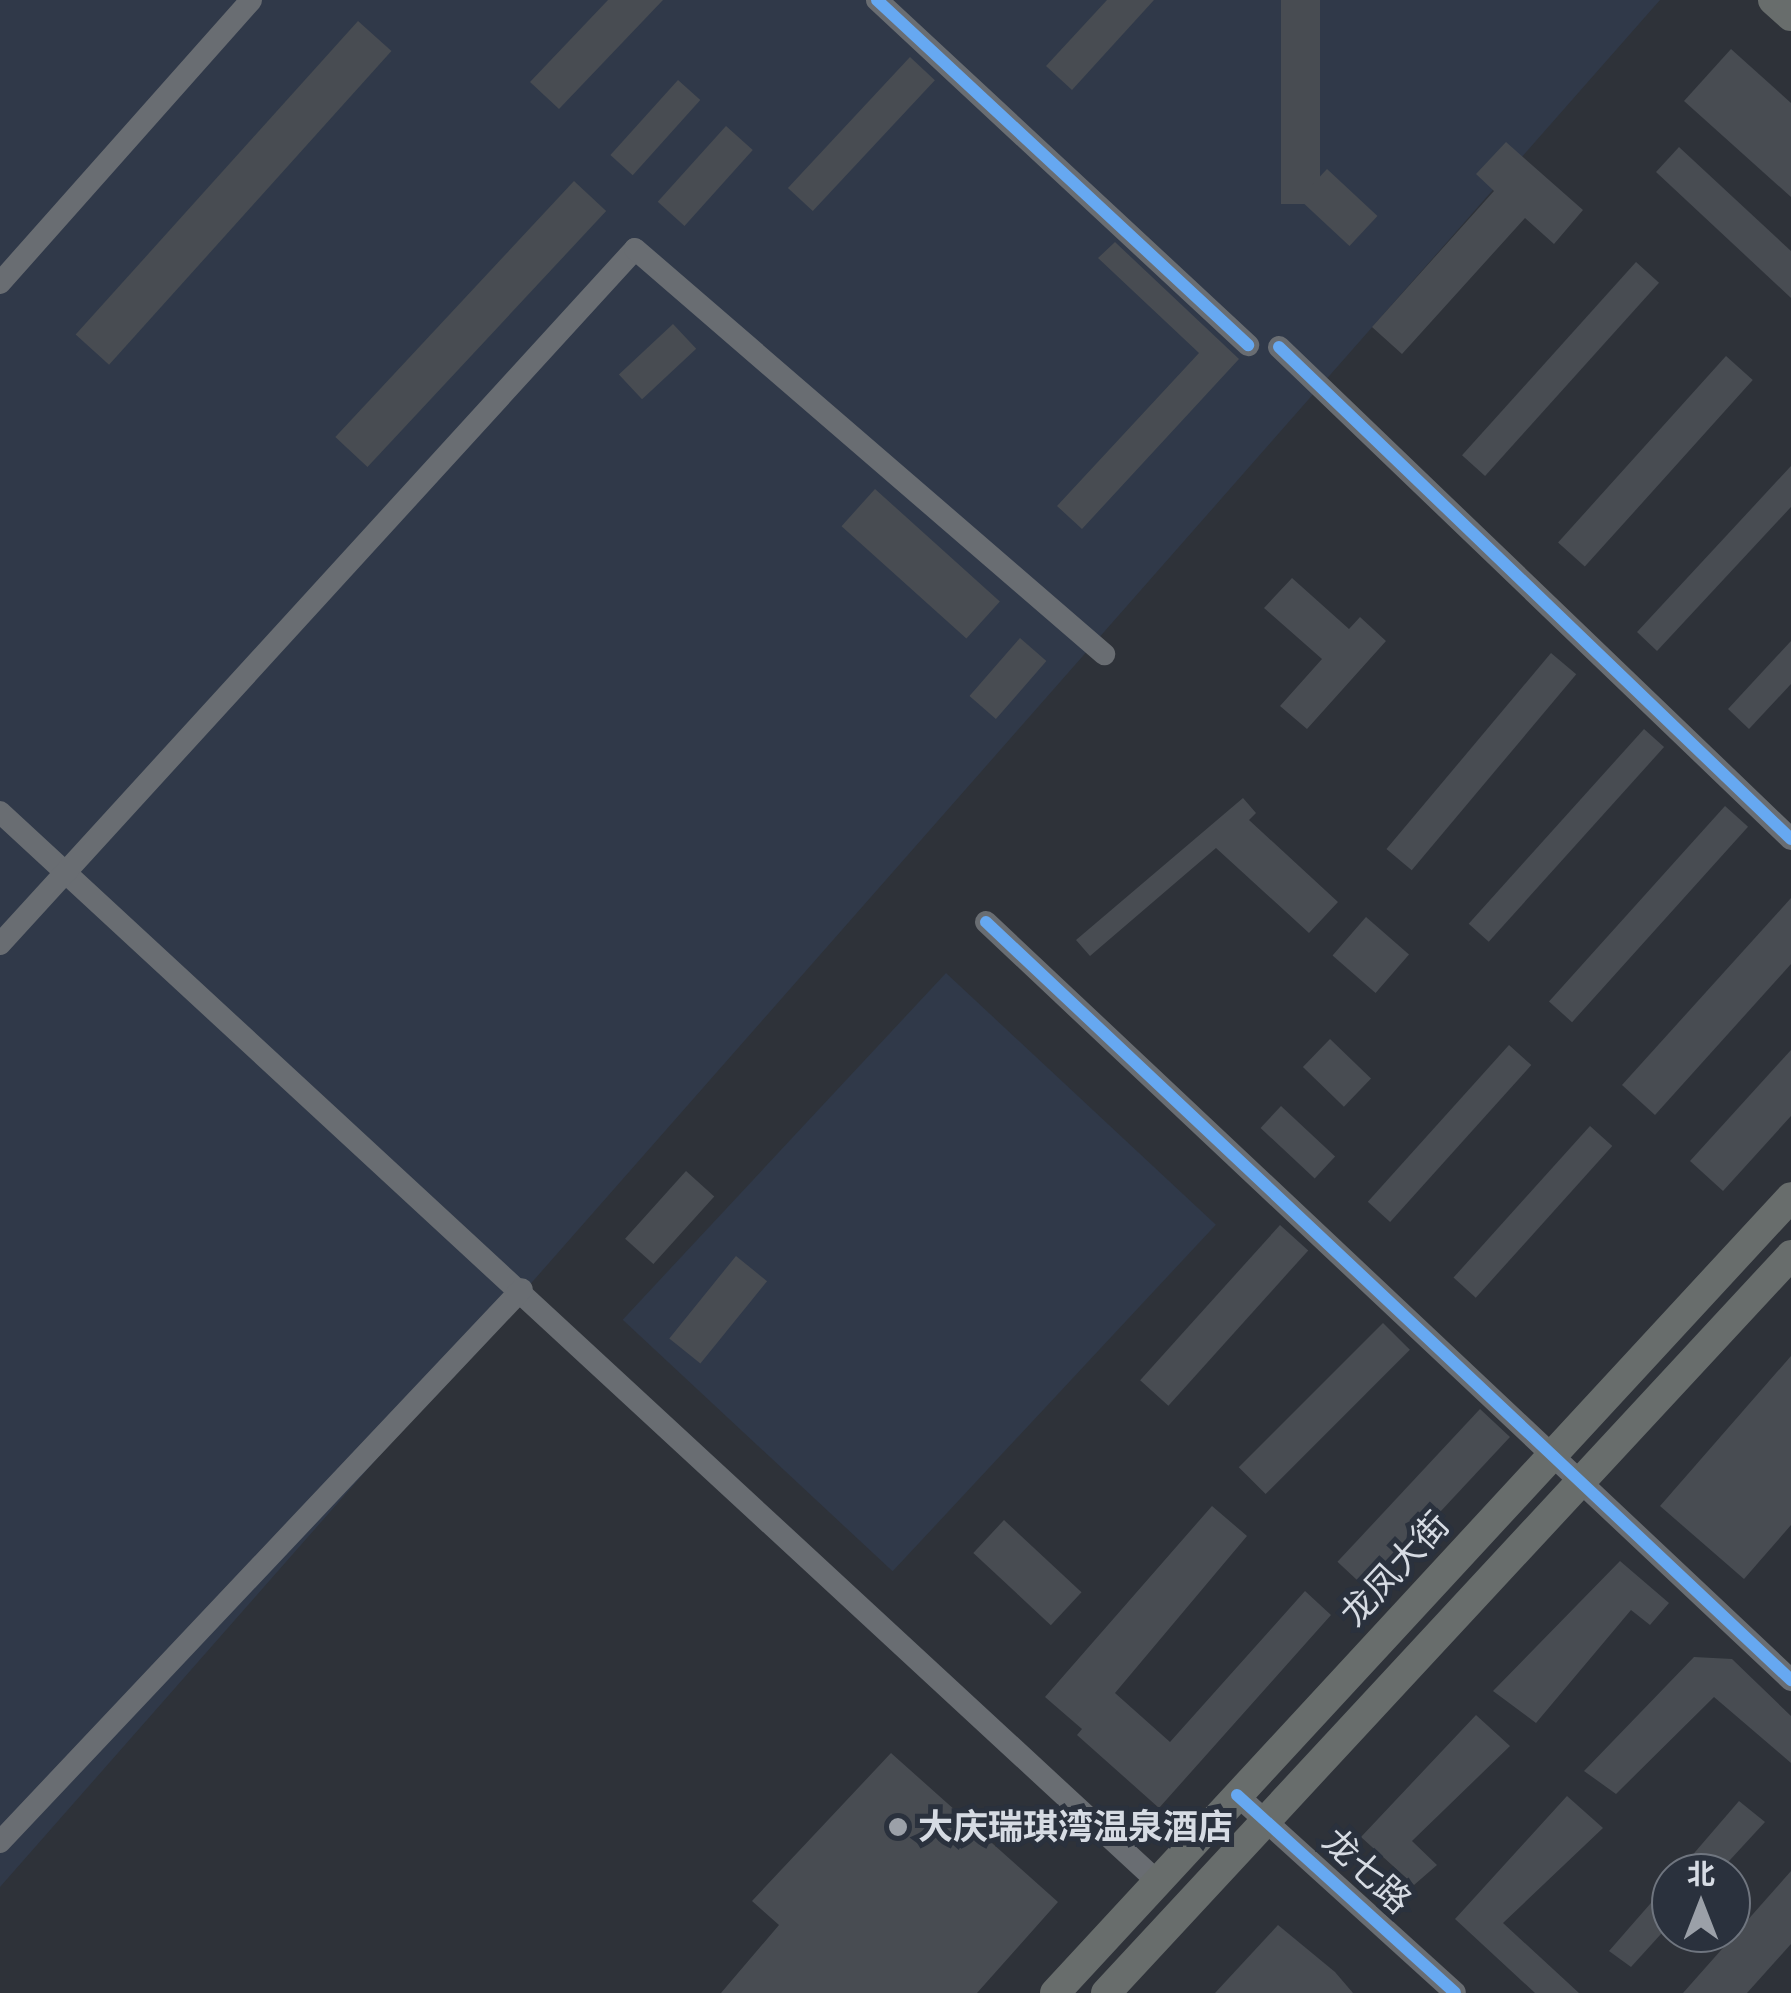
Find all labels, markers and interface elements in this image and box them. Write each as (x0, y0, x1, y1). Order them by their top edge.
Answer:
street label: 龙凤大街 (1332, 1503, 1458, 1635)
place label: 大庆瑞琪湾温泉酒店 (918, 1806, 1233, 1848)
marker: 大庆瑞琪湾温泉酒店 (887, 1816, 909, 1838)
street label: 龙七路 (1314, 1820, 1420, 1922)
north arrow (1651, 1853, 1751, 1953)
text: 北 (1687, 1856, 1715, 1893)

